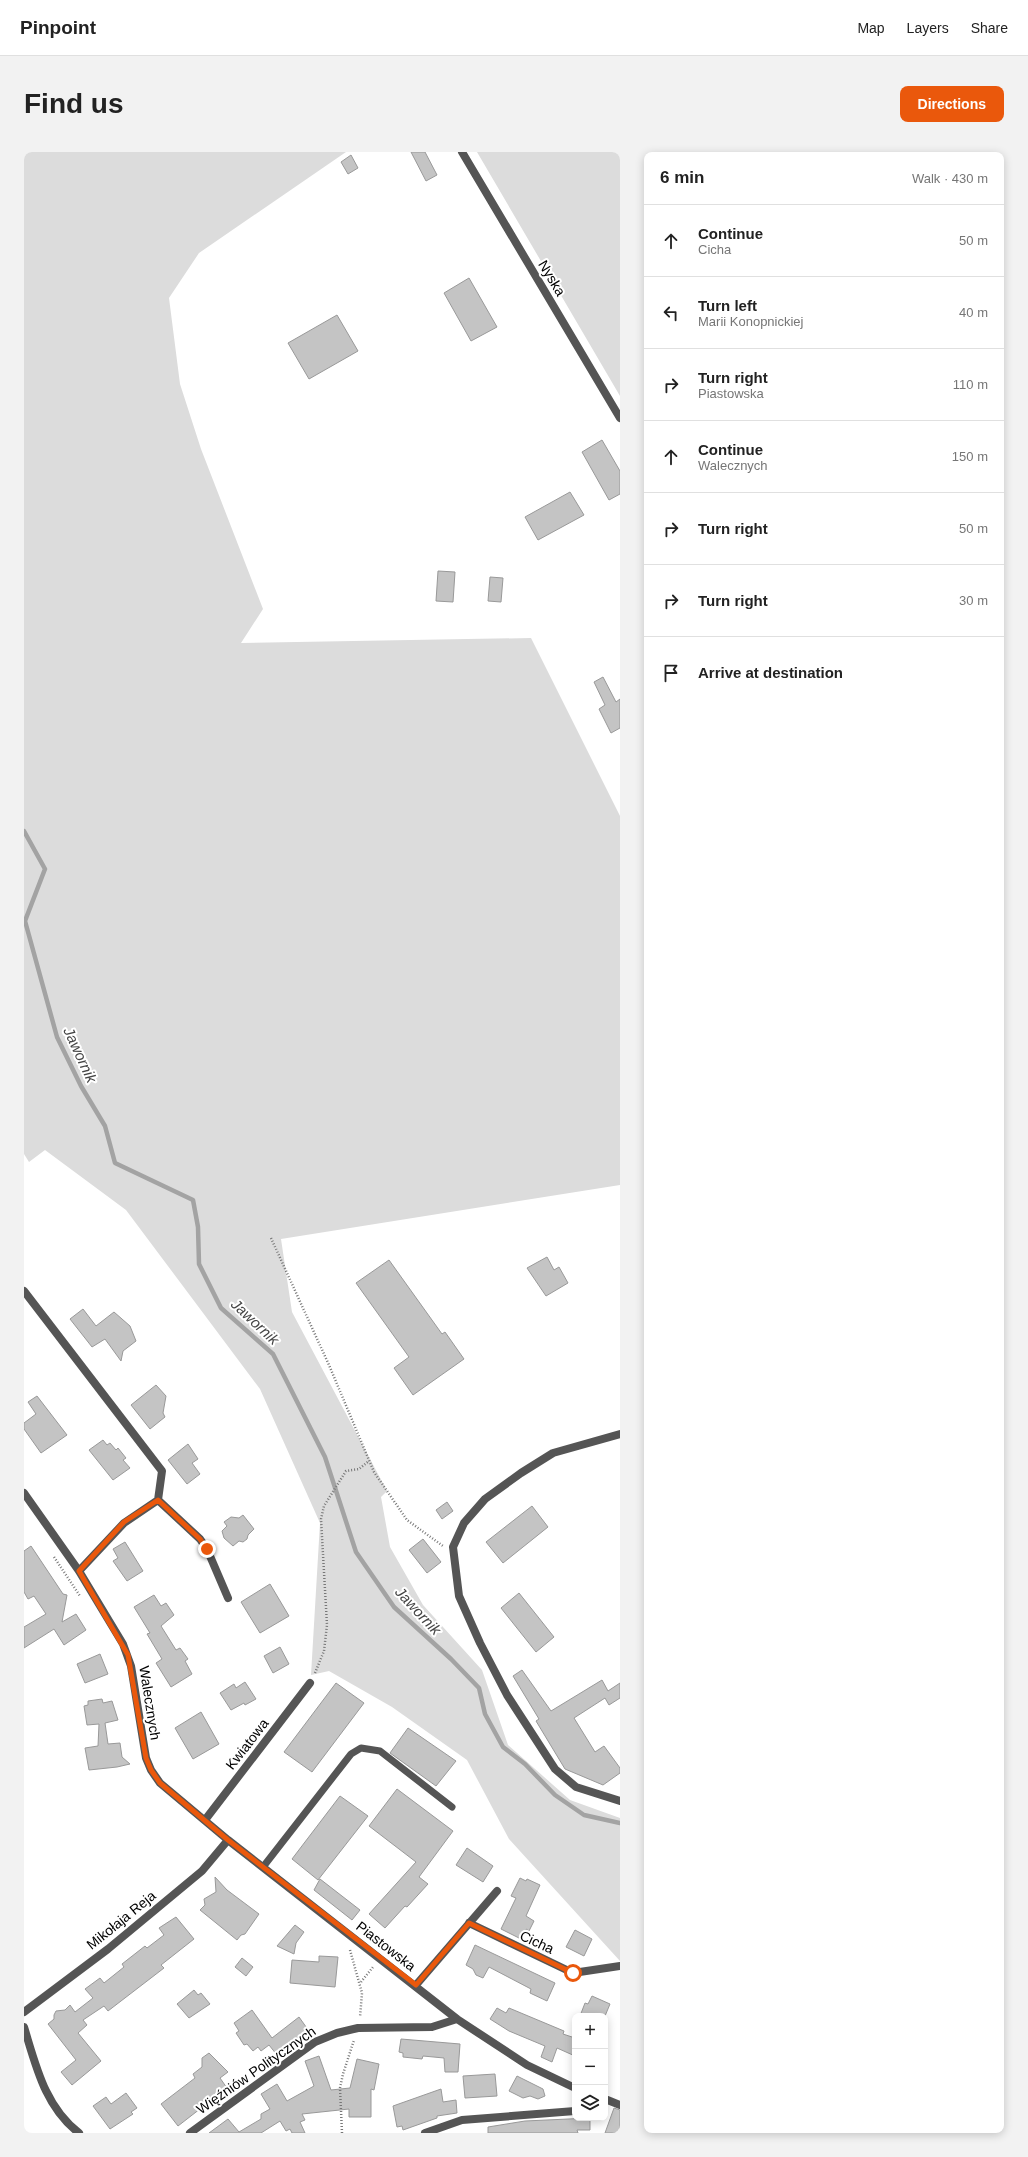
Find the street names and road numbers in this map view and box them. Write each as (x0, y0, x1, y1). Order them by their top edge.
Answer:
street label: Nyska (535, 257, 569, 299)
street label: Walecznych (136, 1665, 164, 1741)
street label: Kwiatowa (222, 1715, 272, 1773)
street label: Mikołaja Reja (83, 1887, 159, 1953)
street label: Piastowska (353, 1918, 419, 1974)
street label: Cicha (517, 1927, 557, 1957)
street label: Więźniów Politycznych (193, 2023, 319, 2117)

